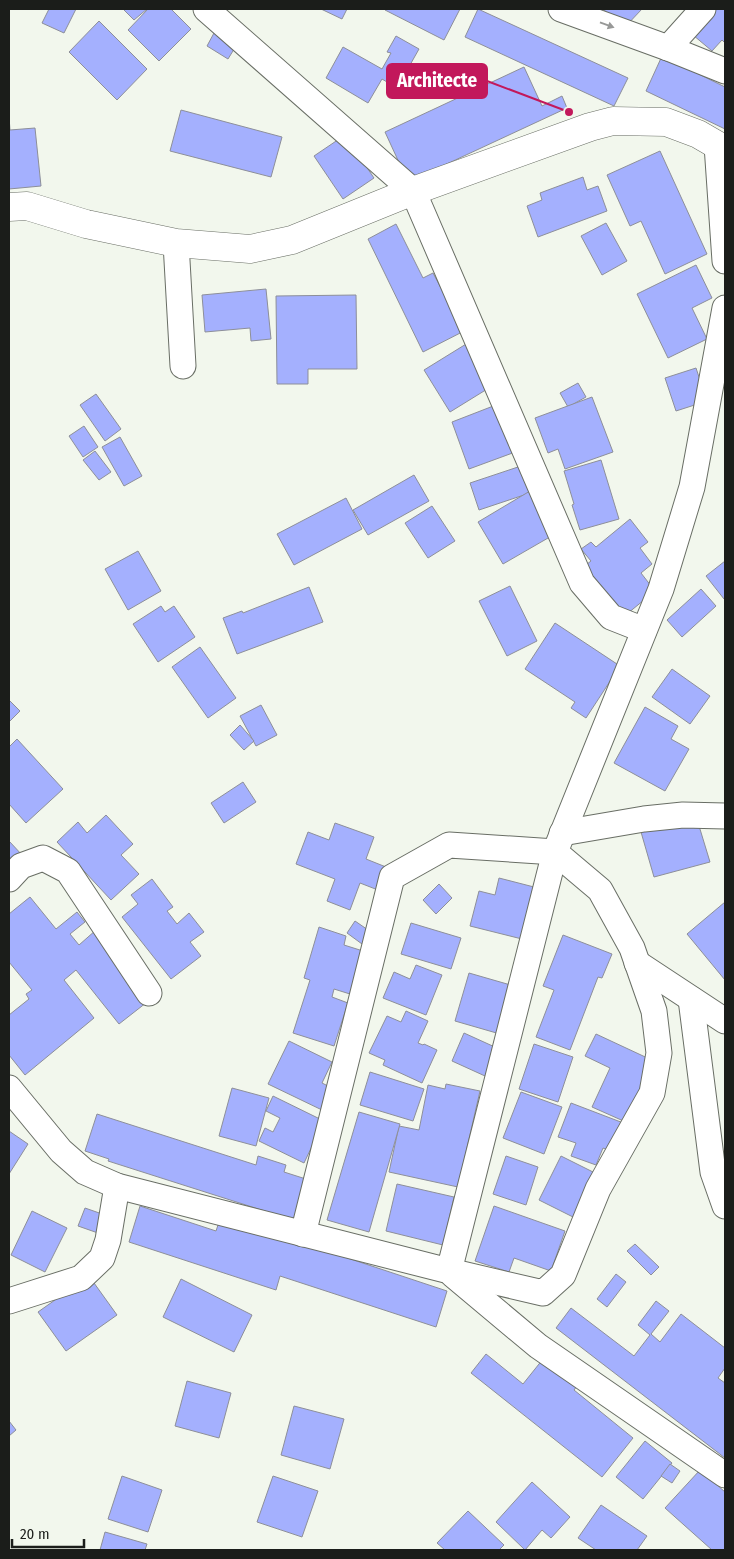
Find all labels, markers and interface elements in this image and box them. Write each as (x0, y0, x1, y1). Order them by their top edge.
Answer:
one-way arrow (600, 21, 615, 29)
callout: Architecte (387, 64, 487, 98)
text: Architecte (396, 69, 477, 92)
scale bar (12, 1516, 85, 1548)
text: 20 m (20, 1525, 50, 1543)

